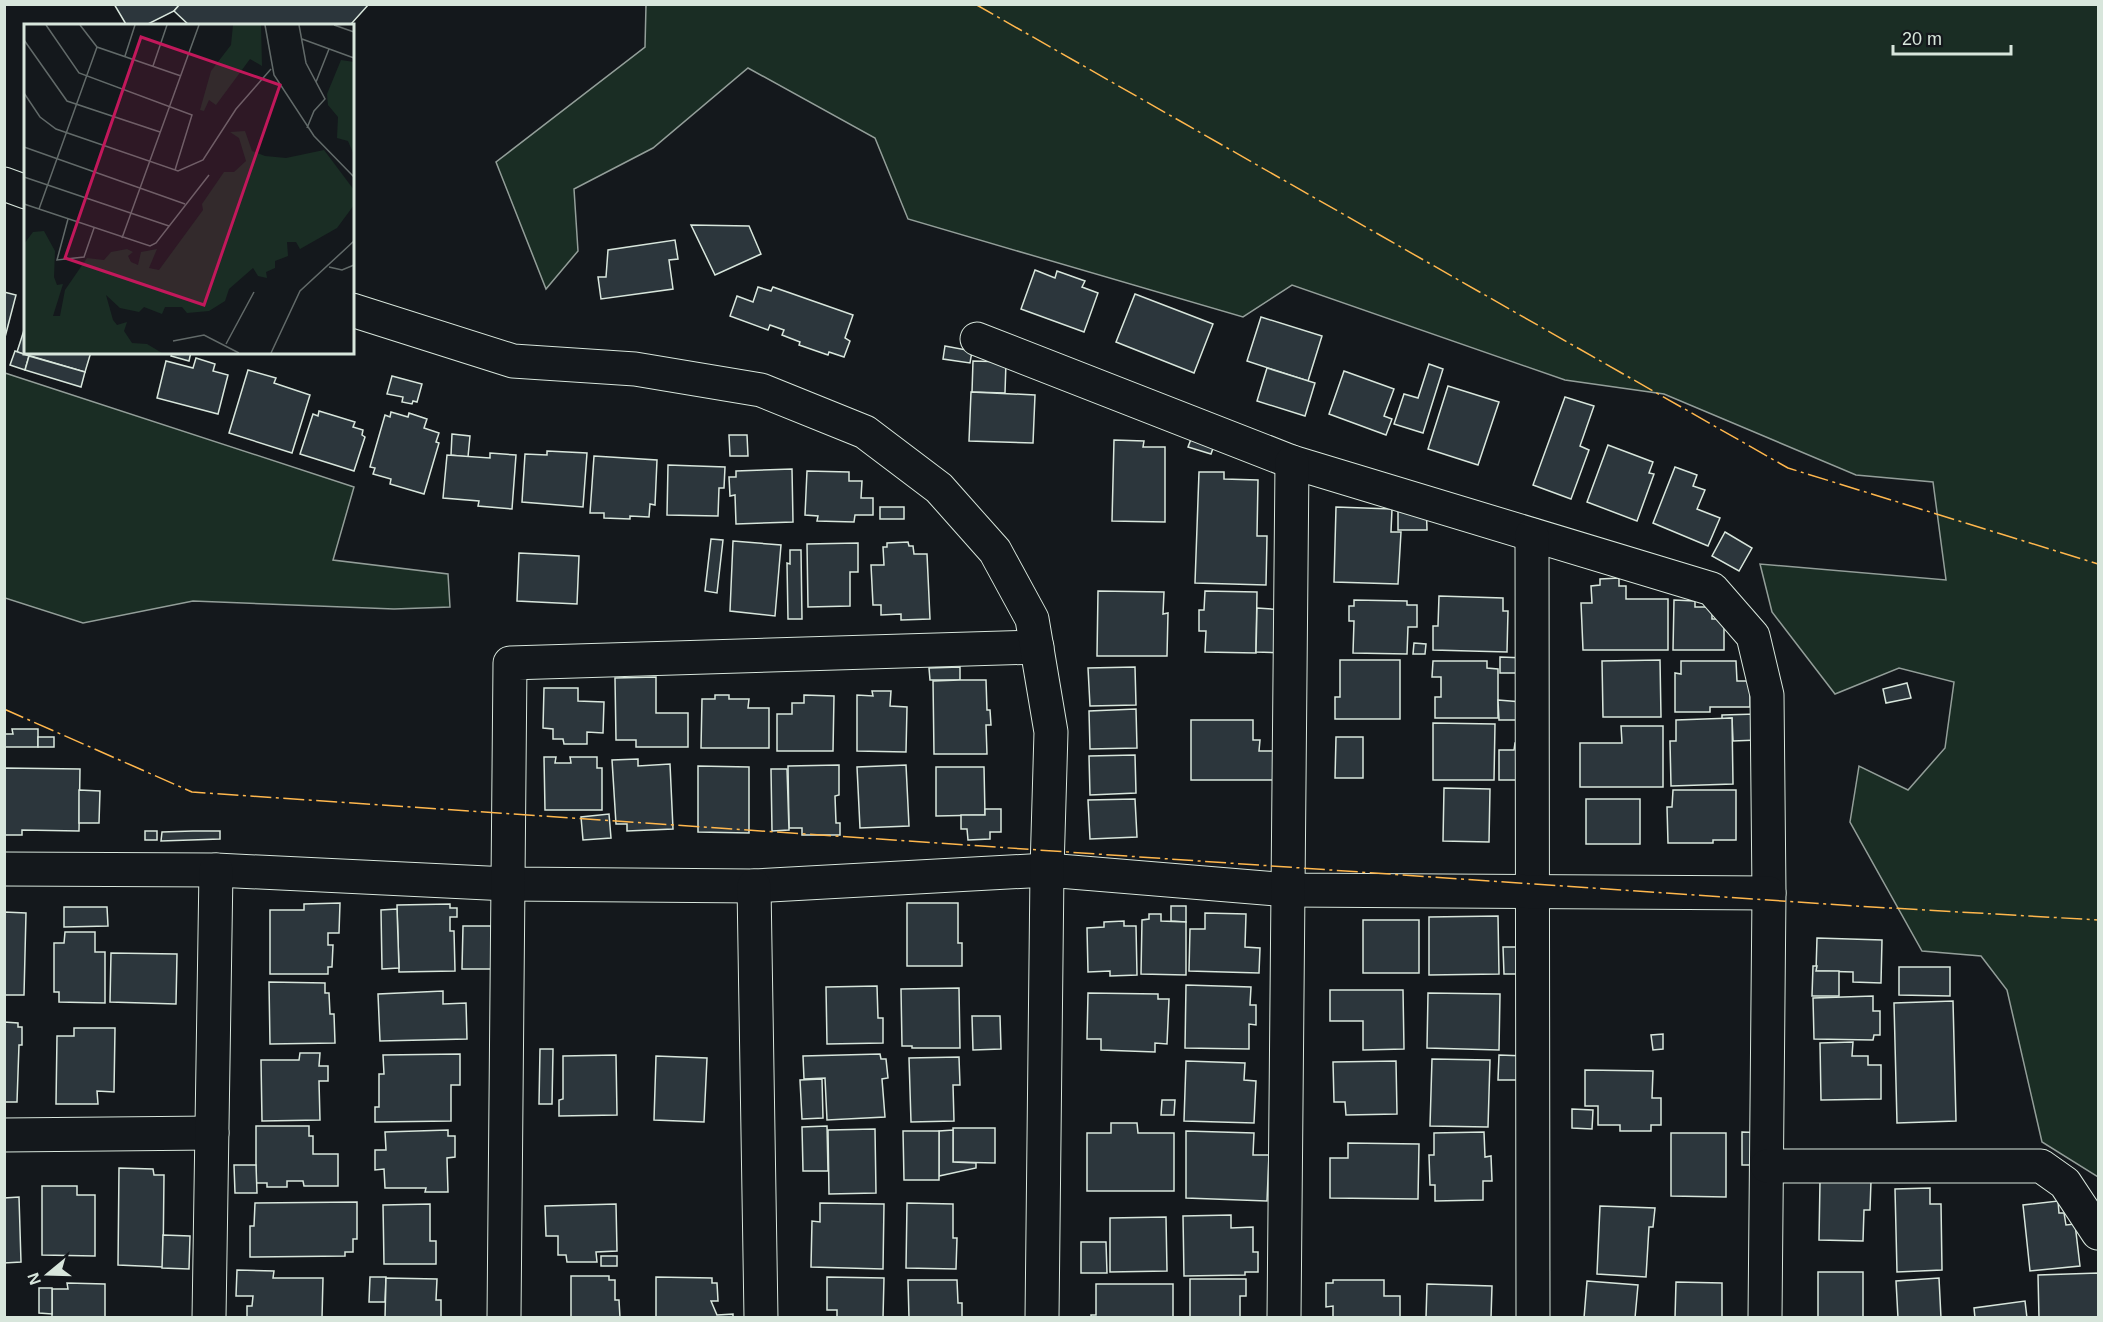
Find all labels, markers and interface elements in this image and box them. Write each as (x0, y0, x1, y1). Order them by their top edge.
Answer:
scale bar (1893, 18, 2012, 56)
inset map (24, 24, 354, 354)
text: 20 m (1902, 29, 1942, 49)
north arrow (18, 1244, 78, 1304)
text: N (24, 1270, 44, 1287)

